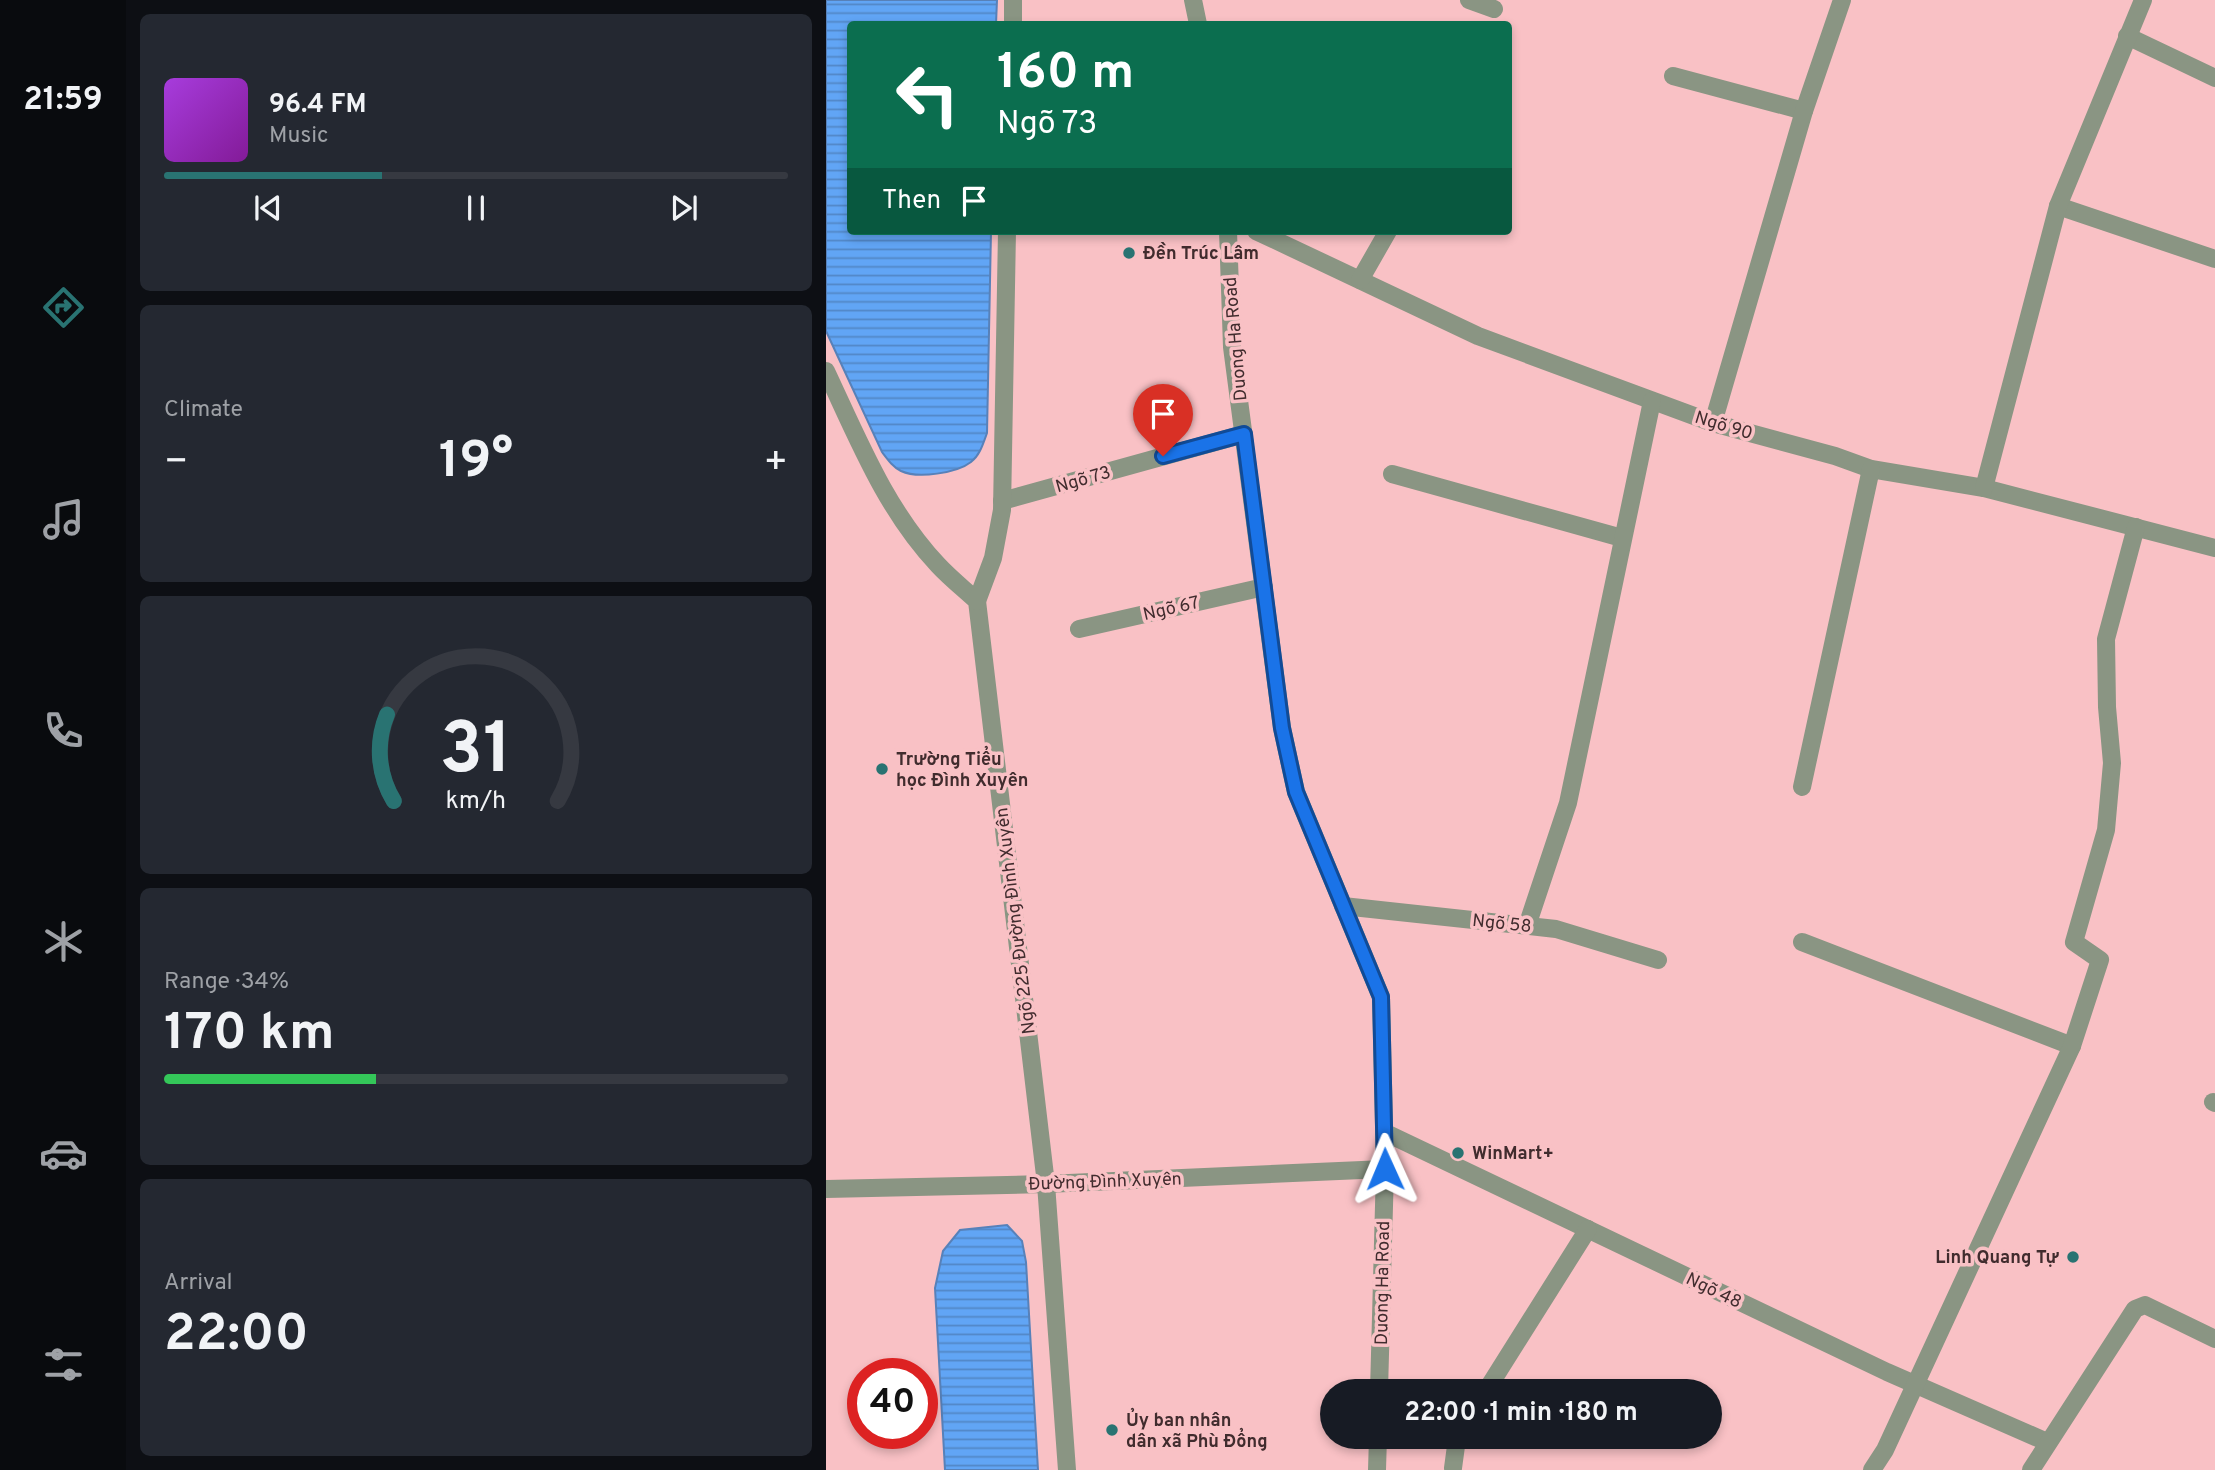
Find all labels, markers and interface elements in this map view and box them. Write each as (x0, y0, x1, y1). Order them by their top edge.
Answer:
text: 160 m (997, 44, 1134, 106)
icon: left (882, 49, 973, 140)
text: 21:59 (23, 81, 103, 121)
text: 96.4 FM (269, 89, 366, 122)
text: Ngõ 73 (997, 105, 1097, 145)
text: Music (269, 122, 329, 151)
icon: arrive (955, 182, 993, 220)
text: Then (882, 185, 941, 218)
icon: previous (249, 189, 287, 227)
icon: pause (457, 189, 495, 227)
icon: next (665, 189, 703, 227)
place label: Đền Trúc Lâm (1143, 242, 1259, 266)
marker: Đền Trúc Lâm (1121, 245, 1137, 261)
street label: Duong Ha Road (1220, 276, 1253, 402)
icon: directions (39, 283, 88, 332)
pin (1133, 384, 1193, 456)
icon: arrive (1144, 395, 1182, 433)
text: Climate (164, 396, 243, 425)
street label: Ngõ 90 (1692, 407, 1755, 446)
text: 19° (439, 430, 513, 496)
text: − (164, 439, 189, 488)
text: + (763, 439, 788, 488)
street label: Ngõ 73 (1053, 462, 1114, 499)
icon: music (39, 495, 88, 544)
street label: Ngõ 67 (1141, 592, 1202, 627)
icon: phone (39, 706, 88, 755)
text: 31 (440, 707, 512, 799)
place label: Trường Tiểu học Đình Xuyên (896, 745, 1028, 793)
marker: Trường Tiểu học Đình Xuyên (874, 761, 890, 777)
text: km/h (446, 786, 506, 818)
street label: Ngõ 225 Đường Đình Xuyên (991, 806, 1042, 1035)
street label: Ngõ 58 (1471, 910, 1533, 939)
icon: climate (39, 917, 88, 966)
text: Range · 34% (164, 968, 289, 997)
text: 170 km (164, 1002, 335, 1068)
icon: car (39, 1129, 88, 1178)
position arrow (1348, 1132, 1422, 1206)
place label: WinMart+ (1472, 1143, 1554, 1166)
marker: WinMart+ (1450, 1145, 1466, 1161)
street label: Đường Đình Xuyên (1028, 1168, 1182, 1197)
street label: Duong Ha Road (1371, 1221, 1396, 1345)
place label: Linh Quang Tự (1935, 1247, 2060, 1270)
marker: Linh Quang Tự (2065, 1249, 2081, 1265)
street label: Ngõ 48 (1682, 1268, 1745, 1315)
text: Arrival (164, 1269, 233, 1298)
text: 22:00 (164, 1303, 309, 1369)
icon: filters (39, 1340, 88, 1389)
speed limit sign: 40 (847, 1358, 938, 1449)
text: 22:00 · 1 min · 180 m (1404, 1397, 1638, 1430)
place label: Ủy ban nhân dân xã Phù Đổng (1126, 1407, 1268, 1454)
marker: Ủy ban nhân dân xã Phù Đổng (1104, 1422, 1120, 1438)

